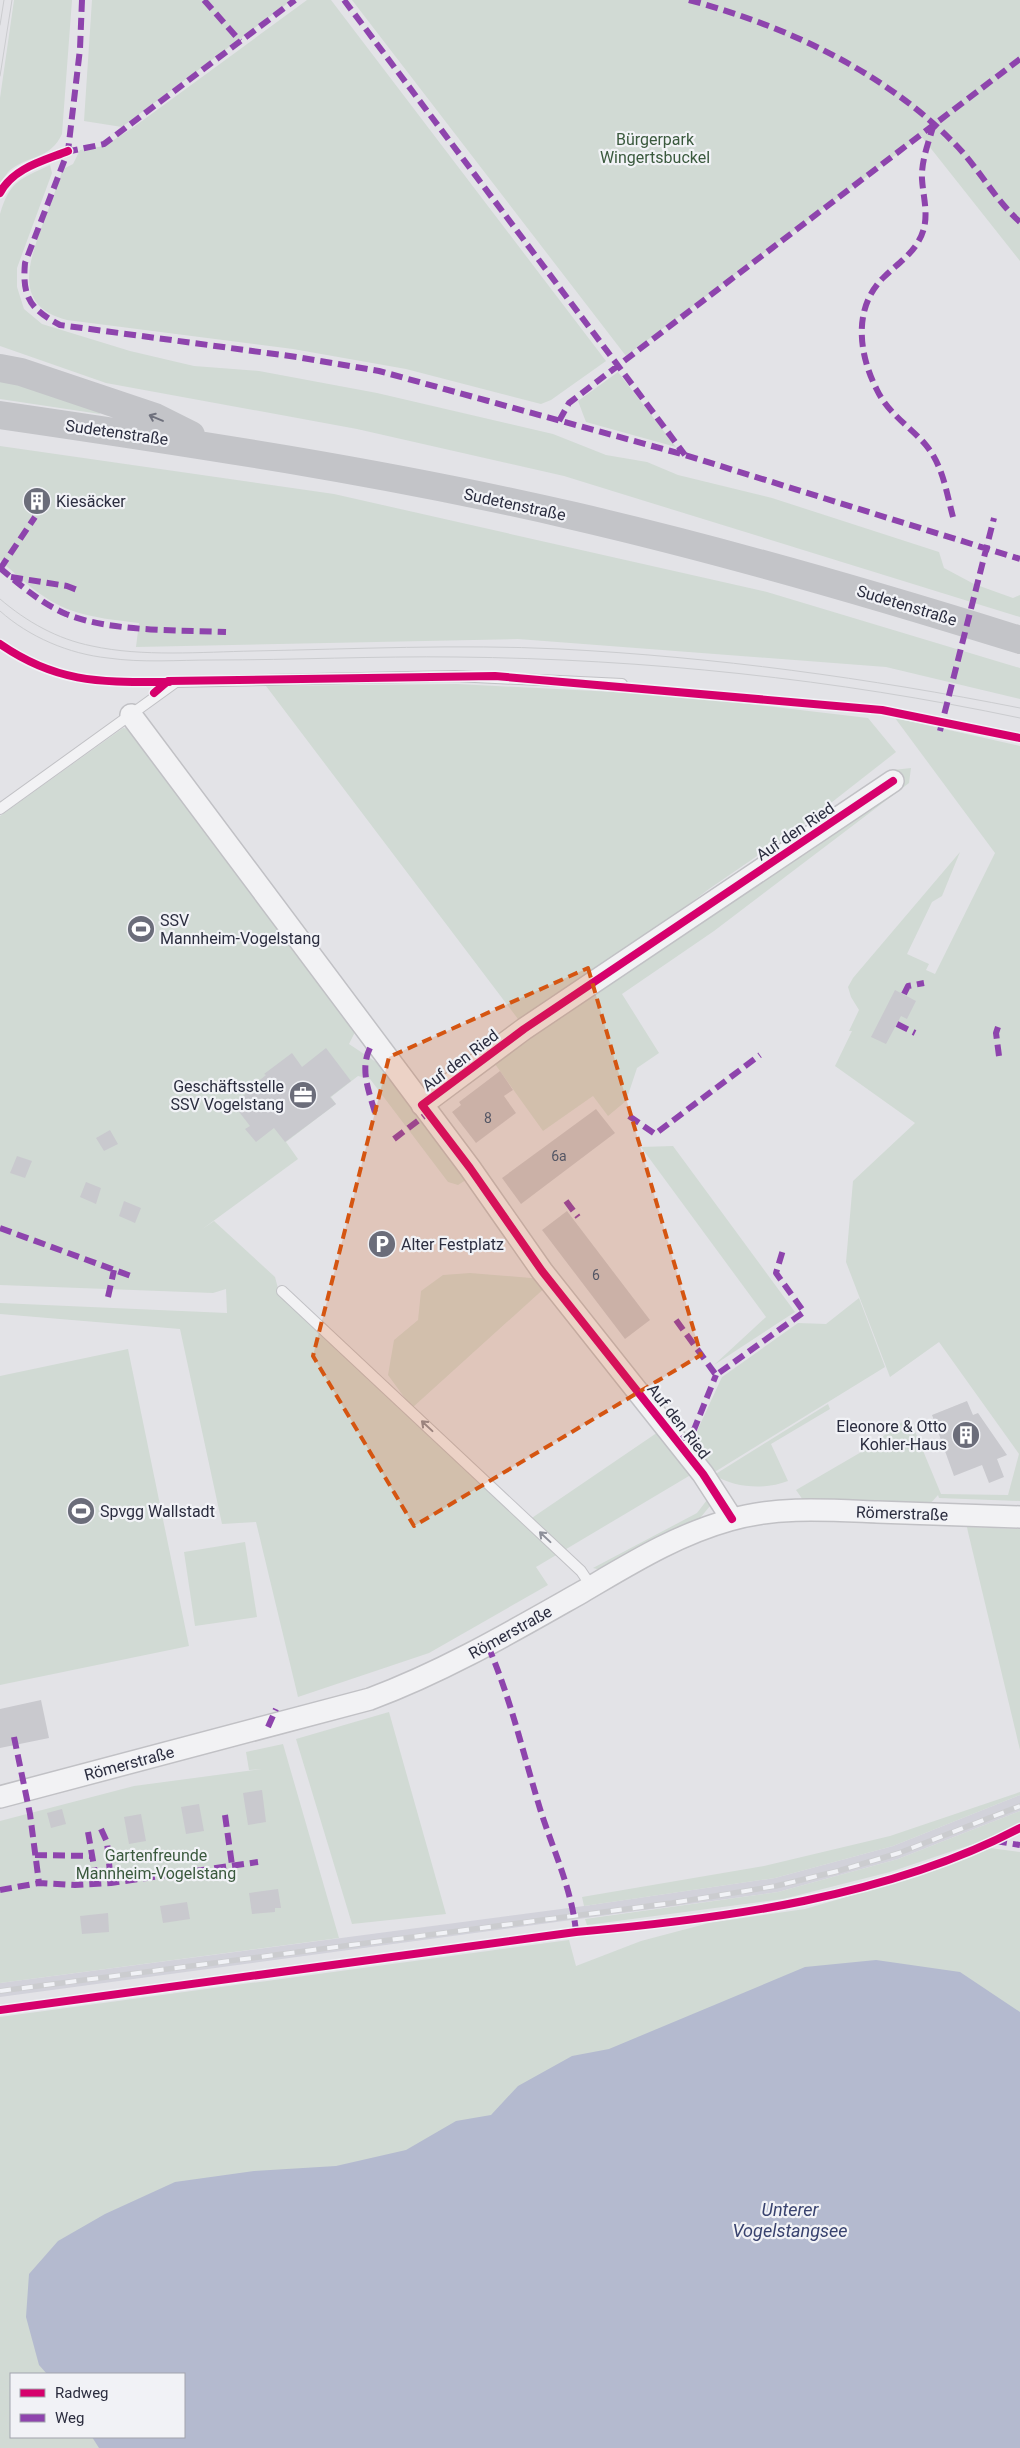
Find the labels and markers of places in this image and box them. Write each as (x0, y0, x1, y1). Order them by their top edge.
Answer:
building icon: Kiesäcker (22, 486, 52, 516)
place label: Kiesäcker (56, 492, 126, 511)
place label: SSV Mannheim-Vogelstang (160, 911, 320, 948)
sports icon: SSV Mannheim-Vogelstang (126, 914, 156, 944)
place label: Geschäftsstelle SSV Vogelstang (171, 1077, 284, 1114)
office icon: Geschäftsstelle SSV Vogelstang (288, 1080, 318, 1110)
parking icon: Alter Festplatz (367, 1229, 397, 1259)
place label: Alter Festplatz (401, 1235, 504, 1254)
place label: Eleonore & Otto Kohler-Haus (836, 1417, 947, 1454)
building icon: Eleonore & Otto Kohler-Haus (951, 1420, 981, 1450)
sports icon: Spvgg Wallstadt (66, 1496, 96, 1526)
place label: Spvgg Wallstadt (100, 1502, 215, 1521)

